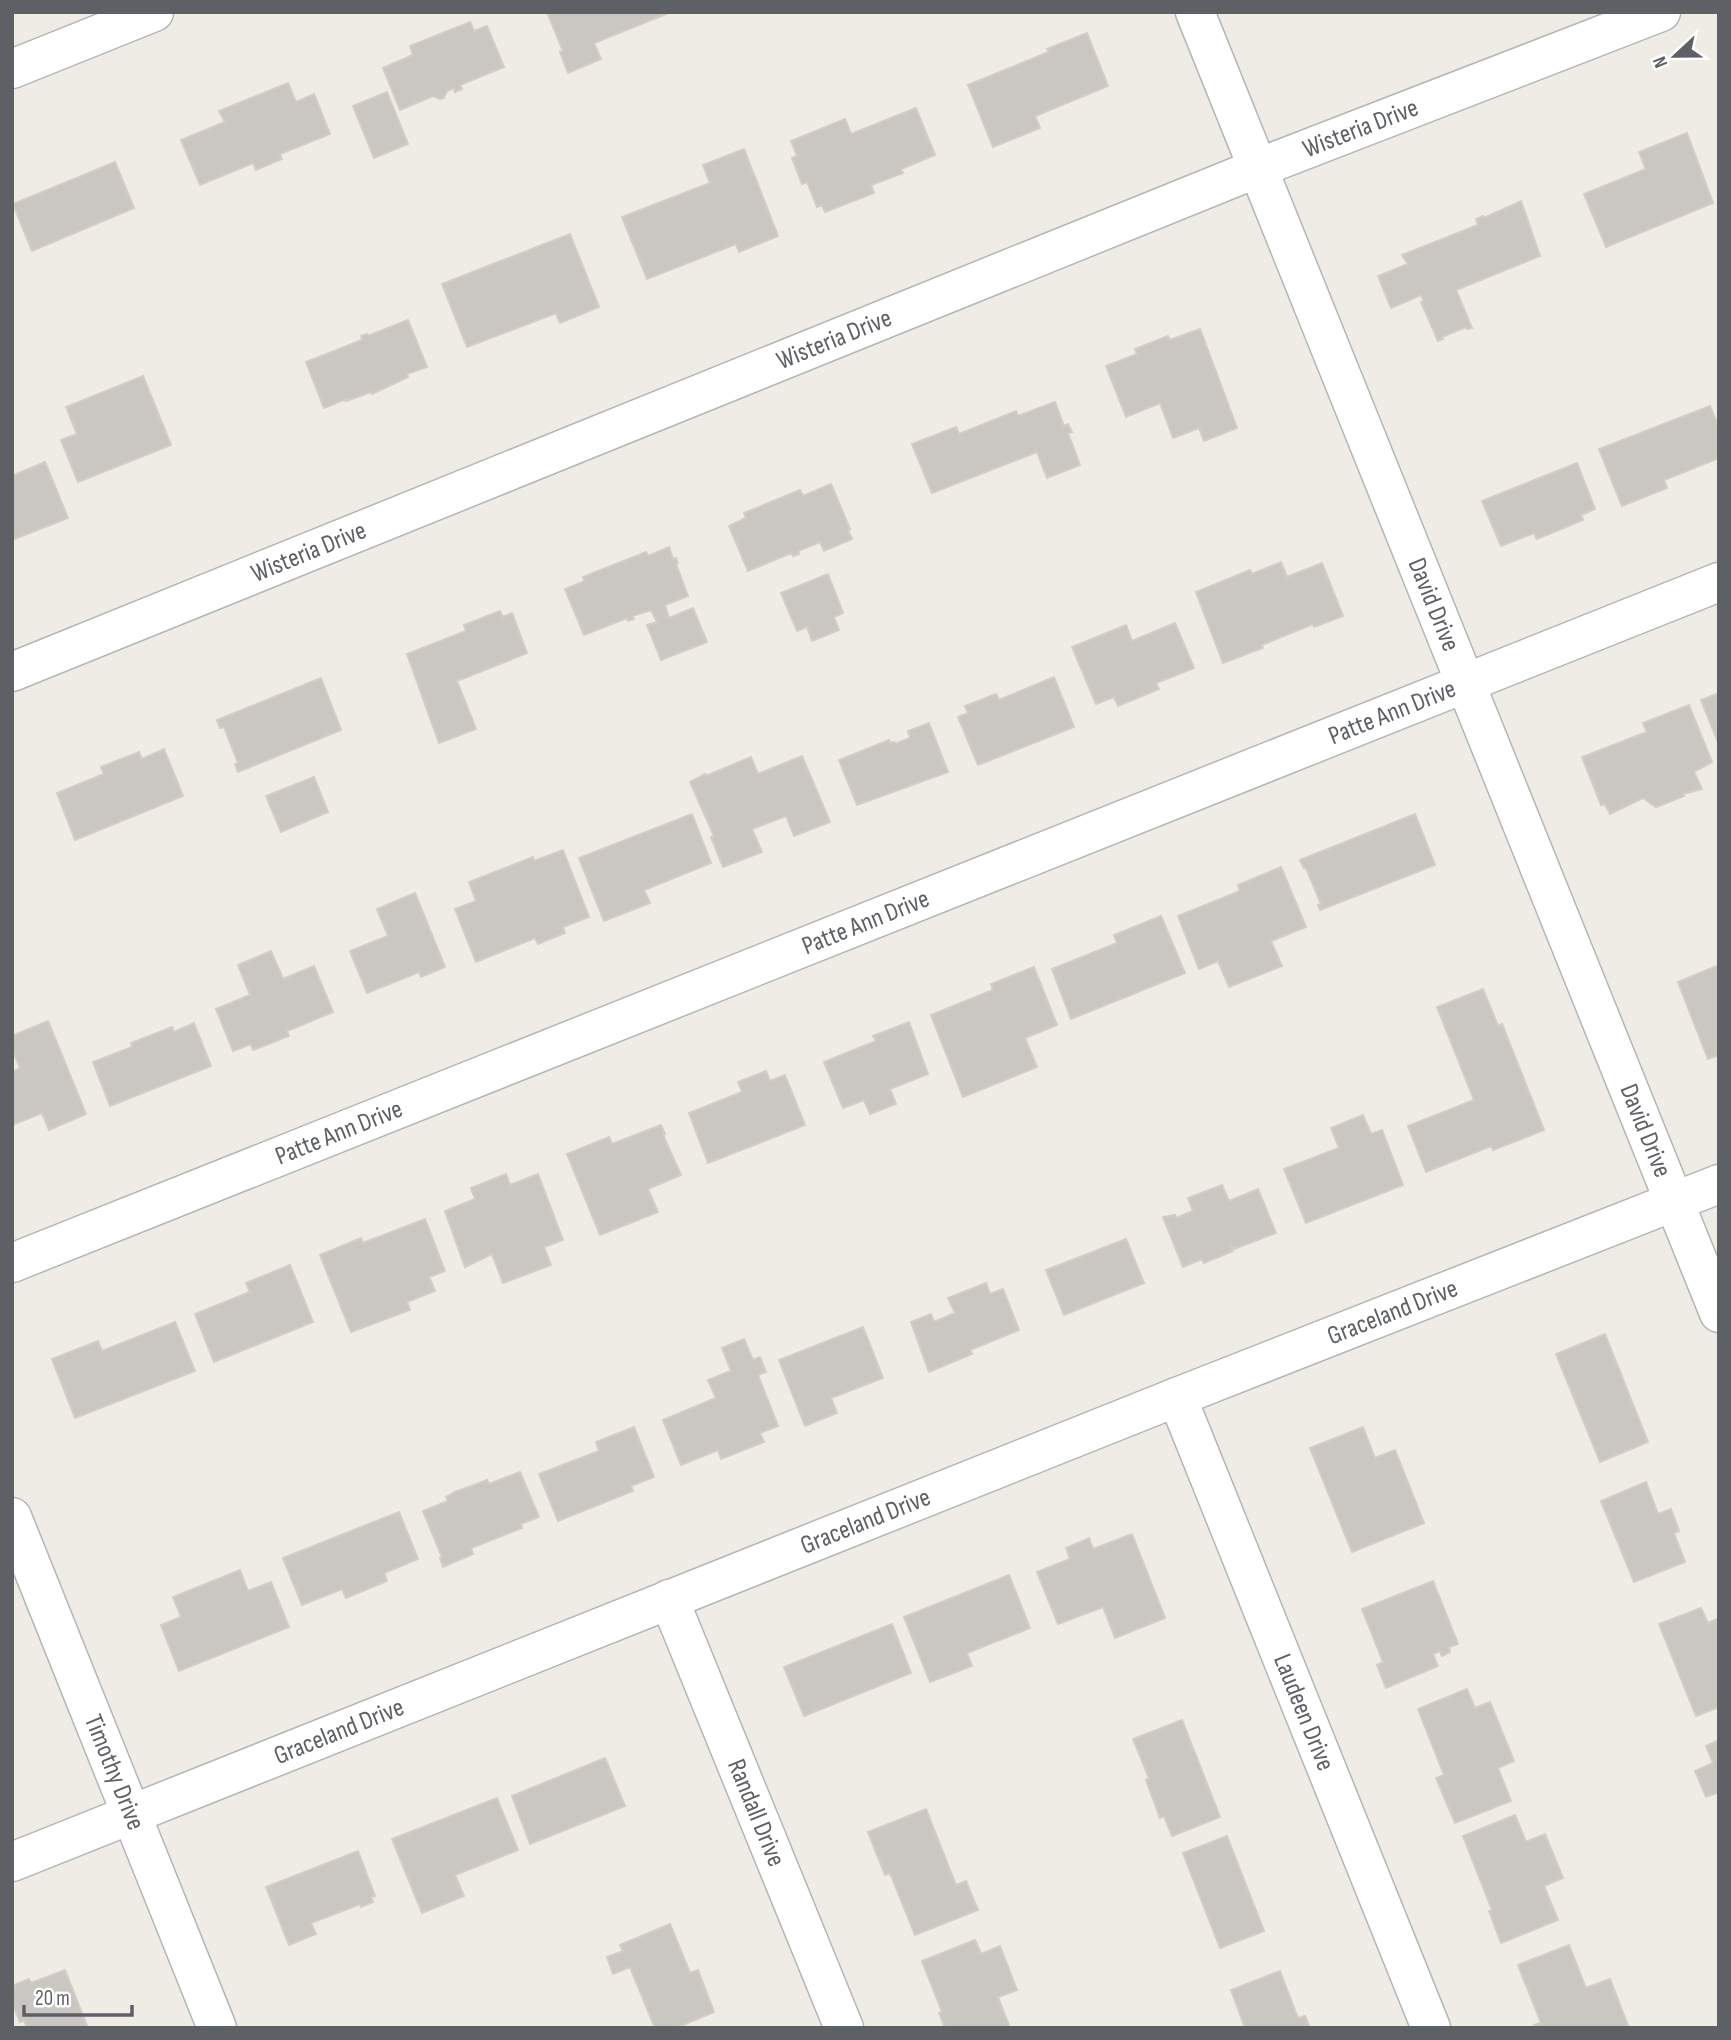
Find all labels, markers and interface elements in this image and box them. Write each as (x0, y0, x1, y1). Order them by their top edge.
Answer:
north arrow (1640, 21, 1710, 91)
text: N (1648, 53, 1673, 71)
street label: Wisteria Drive (1298, 92, 1423, 165)
street label: Wisteria Drive (772, 302, 896, 376)
street label: Wisteria Drive (247, 515, 371, 589)
street label: David Drive (1401, 554, 1466, 656)
street label: Patte Ann Drive (1324, 673, 1460, 752)
street label: Patte Ann Drive (797, 883, 934, 962)
street label: David Drive (1613, 1080, 1678, 1182)
street label: Patte Ann Drive (271, 1093, 407, 1172)
street label: Graceland Drive (1323, 1273, 1462, 1352)
street label: Graceland Drive (796, 1481, 935, 1561)
street label: Laudeen Drive (1267, 1650, 1341, 1775)
street label: Graceland Drive (269, 1692, 408, 1771)
street label: Timothy Drive (77, 1710, 151, 1834)
street label: Randall Drive (721, 1755, 792, 1871)
scale bar (24, 1974, 133, 2018)
text: 20 m (35, 1986, 70, 2011)

